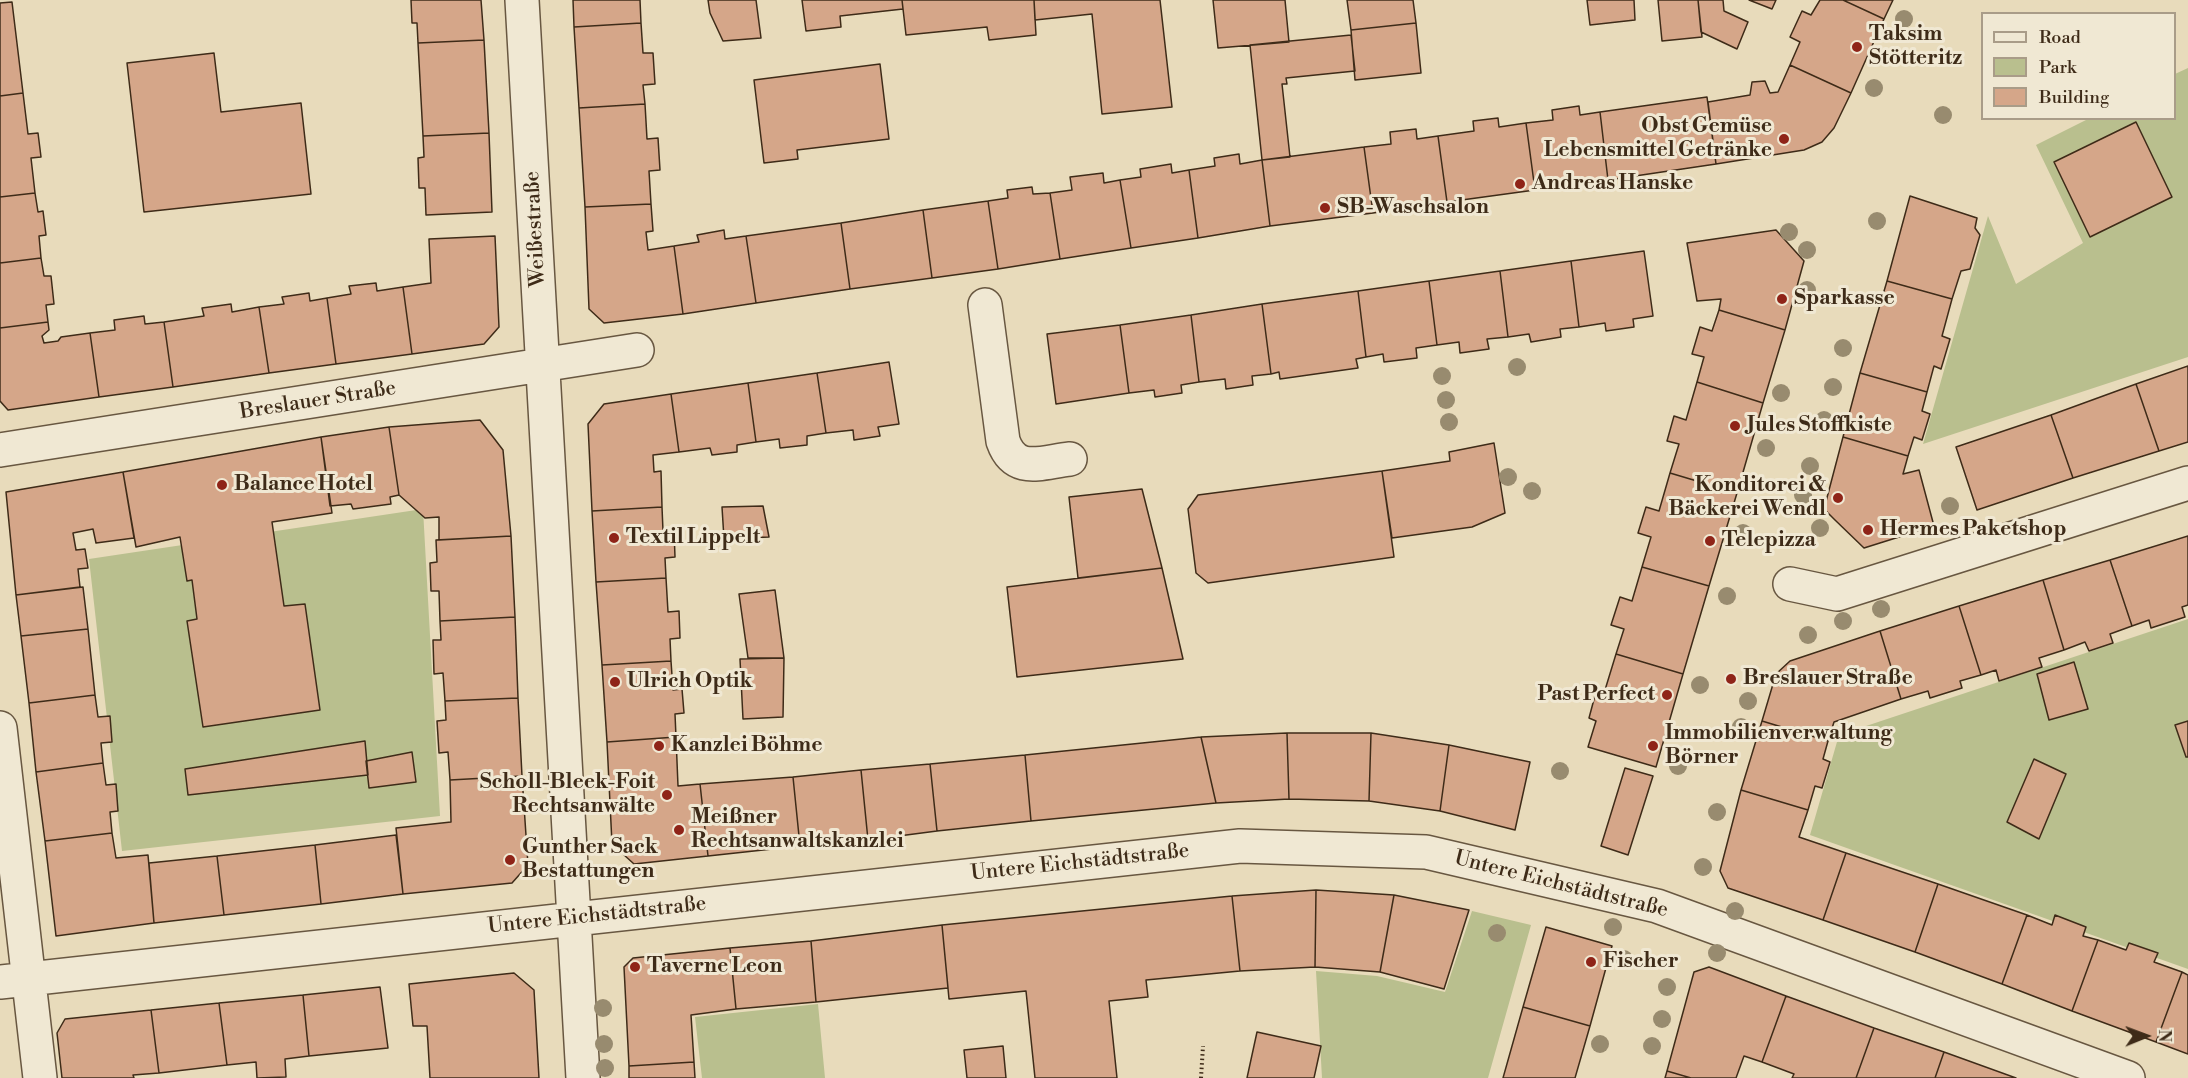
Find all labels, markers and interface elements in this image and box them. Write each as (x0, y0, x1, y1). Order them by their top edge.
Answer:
legend (1981, 12, 2176, 120)
place label: Taksim Stötteritz (1869, 22, 1962, 72)
text: Road (2039, 26, 2081, 49)
marker: Taksim Stötteritz (1850, 40, 1864, 54)
text: Park (2039, 56, 2076, 79)
text: Building (2039, 86, 2109, 109)
place label: Obst Gemüse Lebensmittel Getränke (1544, 114, 1772, 164)
marker: Obst Gemüse Lebensmittel Getränke (1777, 132, 1791, 146)
street label: Weißestraße (520, 170, 552, 288)
place label: Andreas Hanske (1532, 171, 1693, 197)
marker: Andreas Hanske (1513, 177, 1527, 191)
place label: SB-Waschsalon (1337, 195, 1489, 221)
marker: SB-Waschsalon (1318, 201, 1332, 215)
place label: Sparkasse (1794, 286, 1895, 312)
marker: Sparkasse (1775, 292, 1789, 306)
street label: Breslauer Straße (238, 376, 398, 426)
place label: Jules Stoffkiste (1747, 413, 1892, 439)
marker: Jules Stoffkiste (1728, 419, 1742, 433)
place label: Balance Hotel (234, 472, 373, 498)
place label: Konditorei & Bäckerei Wendl (1668, 473, 1826, 523)
marker: Balance Hotel (215, 478, 229, 492)
marker: Konditorei & Bäckerei Wendl (1831, 491, 1845, 505)
place label: Hermes Paketshop (1880, 517, 2067, 543)
marker: Hermes Paketshop (1861, 523, 1875, 537)
place label: Textil Lippelt (626, 525, 760, 551)
place label: Telepizza (1722, 528, 1816, 554)
marker: Textil Lippelt (607, 531, 621, 545)
marker: Telepizza (1703, 534, 1717, 548)
place label: Breslauer Straße (1743, 666, 1913, 692)
place label: Ulrich Optik (627, 669, 752, 695)
marker: Breslauer Straße (1724, 672, 1738, 686)
marker: Ulrich Optik (608, 675, 622, 689)
place label: Past Perfect (1537, 682, 1655, 708)
marker: Past Perfect (1660, 688, 1674, 702)
place label: Immobilienverwaltung Börner (1665, 721, 1892, 771)
place label: Kanzlei Böhme (671, 733, 822, 759)
marker: Kanzlei Böhme (652, 739, 666, 753)
marker: Immobilienverwaltung Börner (1646, 739, 1660, 753)
place label: Scholl-Bleek-Foit Rechtsanwälte (480, 770, 655, 820)
marker: Scholl-Bleek-Foit Rechtsanwälte (660, 788, 674, 802)
place label: Meißner Rechtsanwaltskanzlei (691, 805, 904, 855)
marker: Meißner Rechtsanwaltskanzlei (672, 823, 686, 837)
place label: Gunther Sack Bestattungen (522, 835, 658, 885)
street label: Untere Eichstädtstraße (970, 839, 1190, 887)
street label: Untere Eichstädtstraße (1451, 846, 1671, 924)
marker: Gunther Sack Bestattungen (503, 853, 517, 867)
street label: Untere Eichstädtstraße (487, 892, 707, 940)
place label: Fischer (1603, 949, 1679, 975)
place label: Taverne Leon (647, 954, 782, 980)
marker: Fischer (1584, 955, 1598, 969)
marker: Taverne Leon (628, 960, 642, 974)
north arrow (2116, 1006, 2176, 1066)
text: N (2154, 1029, 2174, 1042)

